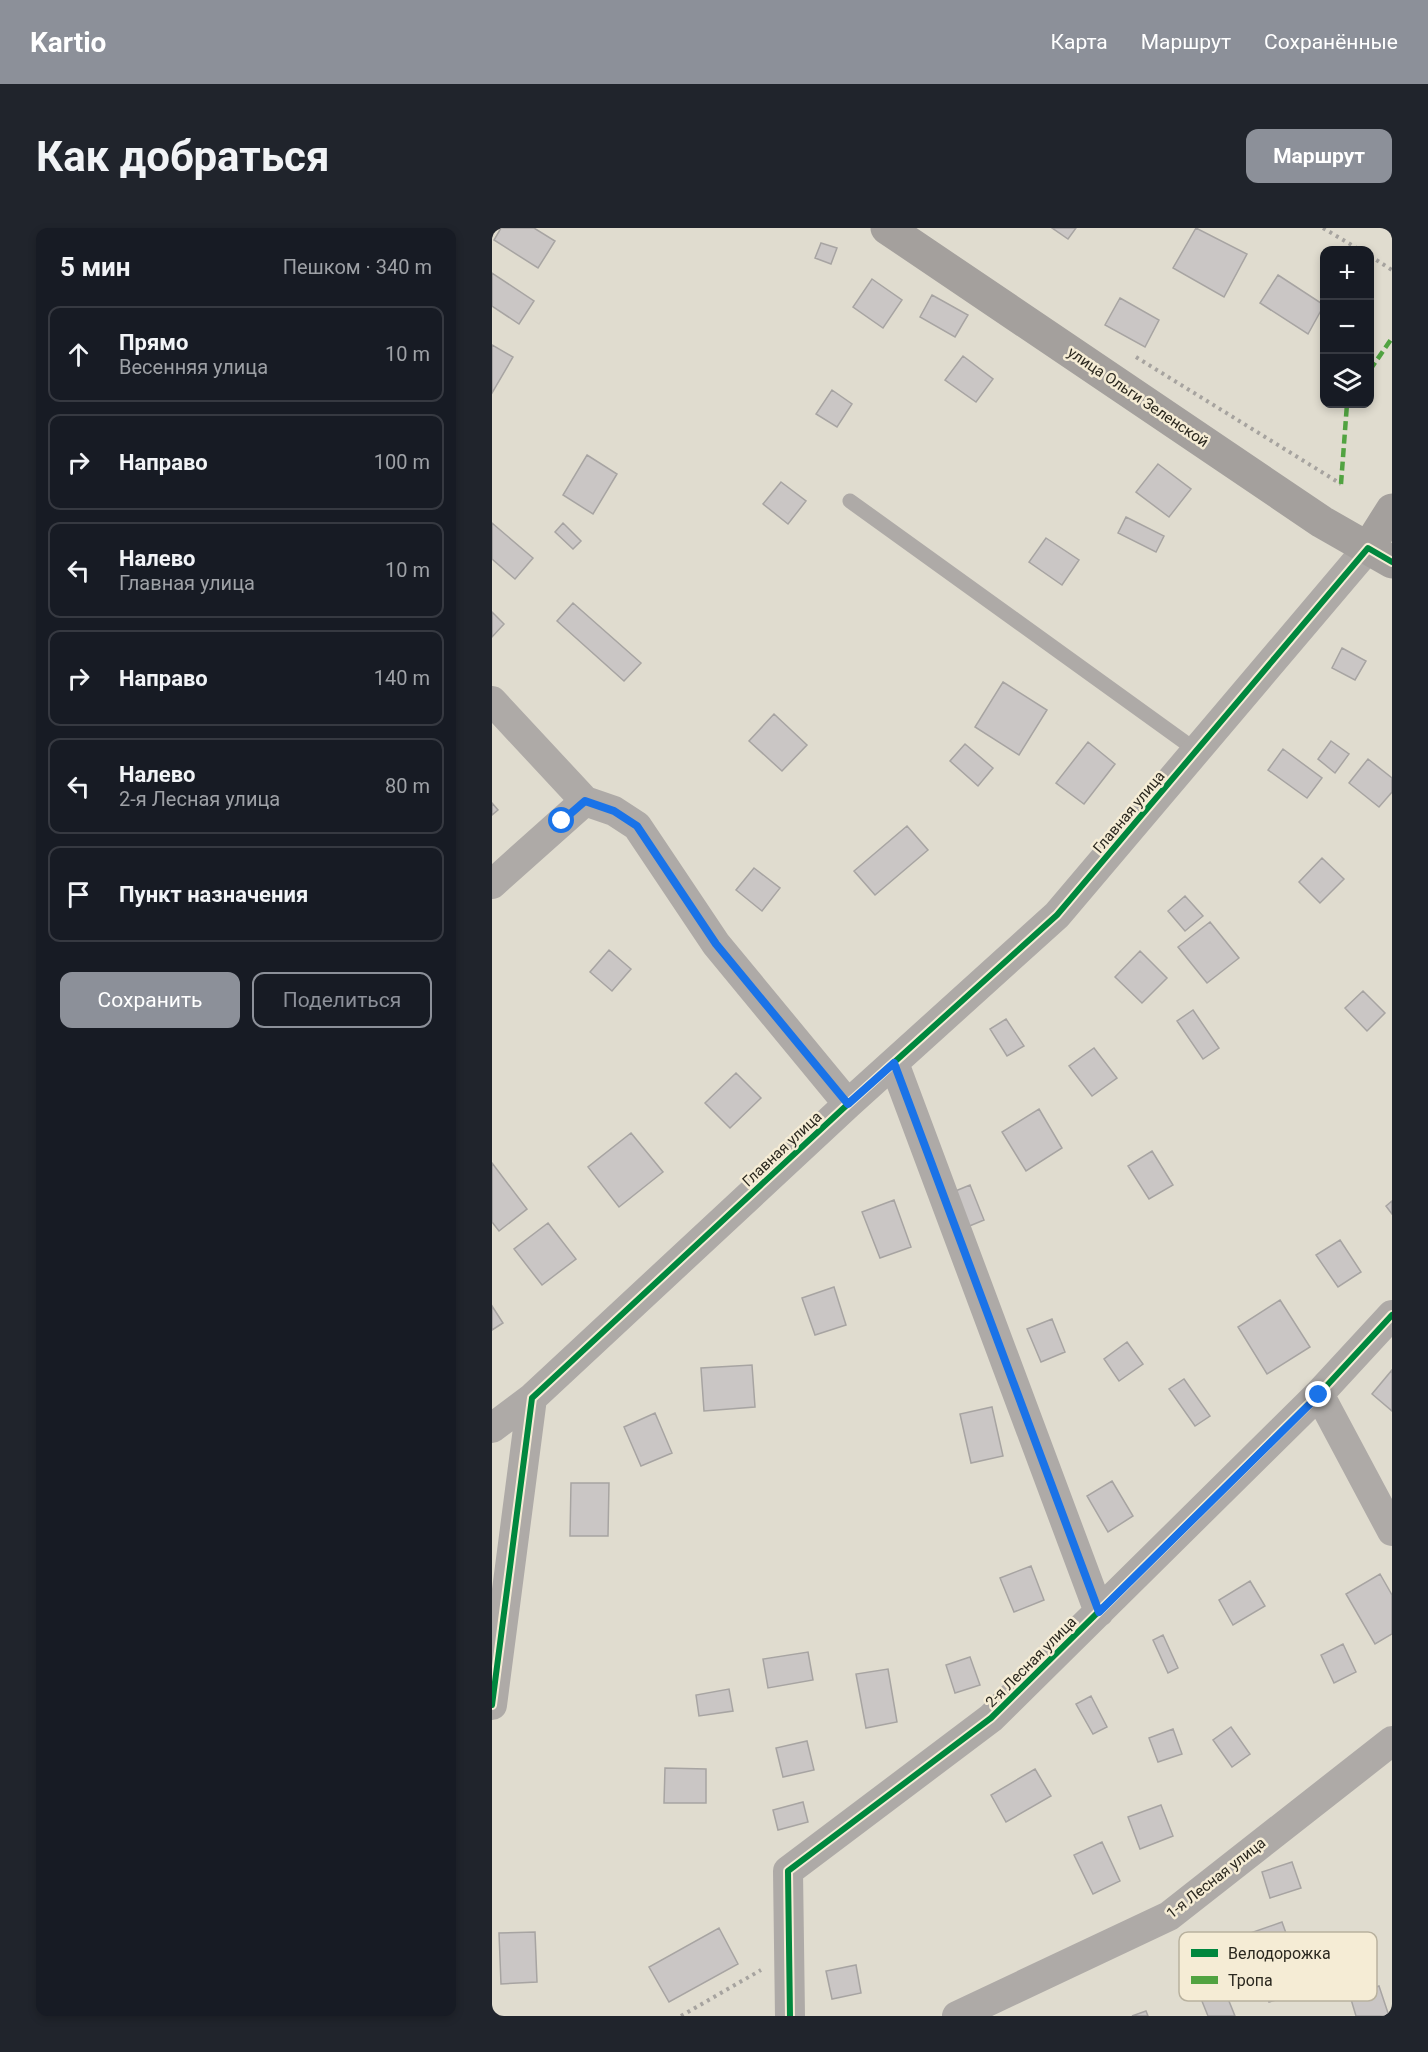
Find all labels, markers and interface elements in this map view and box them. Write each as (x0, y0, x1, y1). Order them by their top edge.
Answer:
text: Kartio (30, 26, 106, 59)
text: Карта (1051, 30, 1108, 54)
text: Маршрут (1141, 30, 1231, 54)
text: Сохранённые (1264, 30, 1398, 54)
button: Маршрут (1246, 129, 1392, 183)
text: Как добраться (36, 132, 330, 181)
map controls (1320, 246, 1374, 408)
button: + (1320, 246, 1374, 300)
text: 5 мин (60, 252, 131, 282)
text: Пешком · 340 m (283, 255, 432, 279)
button: − (1320, 300, 1374, 354)
text: Прямо (119, 330, 188, 355)
icon: ahead (62, 338, 95, 371)
text: 10 m (385, 342, 430, 366)
street label: улица Ольги Зеленской (1064, 343, 1212, 451)
button: layers (1320, 354, 1374, 408)
text: Весенняя улица (119, 355, 268, 379)
icon: right (62, 446, 95, 479)
text: Направо (119, 450, 208, 475)
text: 100 m (374, 450, 430, 474)
text: Налево (119, 546, 196, 571)
icon: left (62, 554, 95, 587)
text: 10 m (385, 558, 430, 582)
text: Главная улица (119, 571, 255, 595)
icon: right (62, 662, 95, 695)
text: Направо (119, 666, 208, 691)
text: 140 m (374, 666, 430, 690)
text: Налево (119, 762, 196, 787)
street label: Главная улица (1089, 767, 1169, 857)
icon: left (62, 770, 95, 803)
text: 80 m (385, 774, 430, 798)
text: 2-я Лесная улица (119, 787, 280, 811)
route start (548, 807, 574, 833)
icon: arrive (62, 878, 95, 911)
text: Пункт назначения (119, 882, 308, 907)
button: Сохранить (60, 972, 240, 1028)
button: Поделиться (252, 972, 432, 1028)
street label: Главная улица (739, 1108, 825, 1190)
route end (1305, 1381, 1331, 1407)
street label: 2-я Лесная улица (982, 1613, 1080, 1711)
street label: 1-я Лесная улица (1163, 1834, 1269, 1922)
legend (1179, 1932, 1377, 2001)
text: Велодорожка (1228, 1944, 1331, 1963)
text: Тропа (1228, 1971, 1273, 1990)

